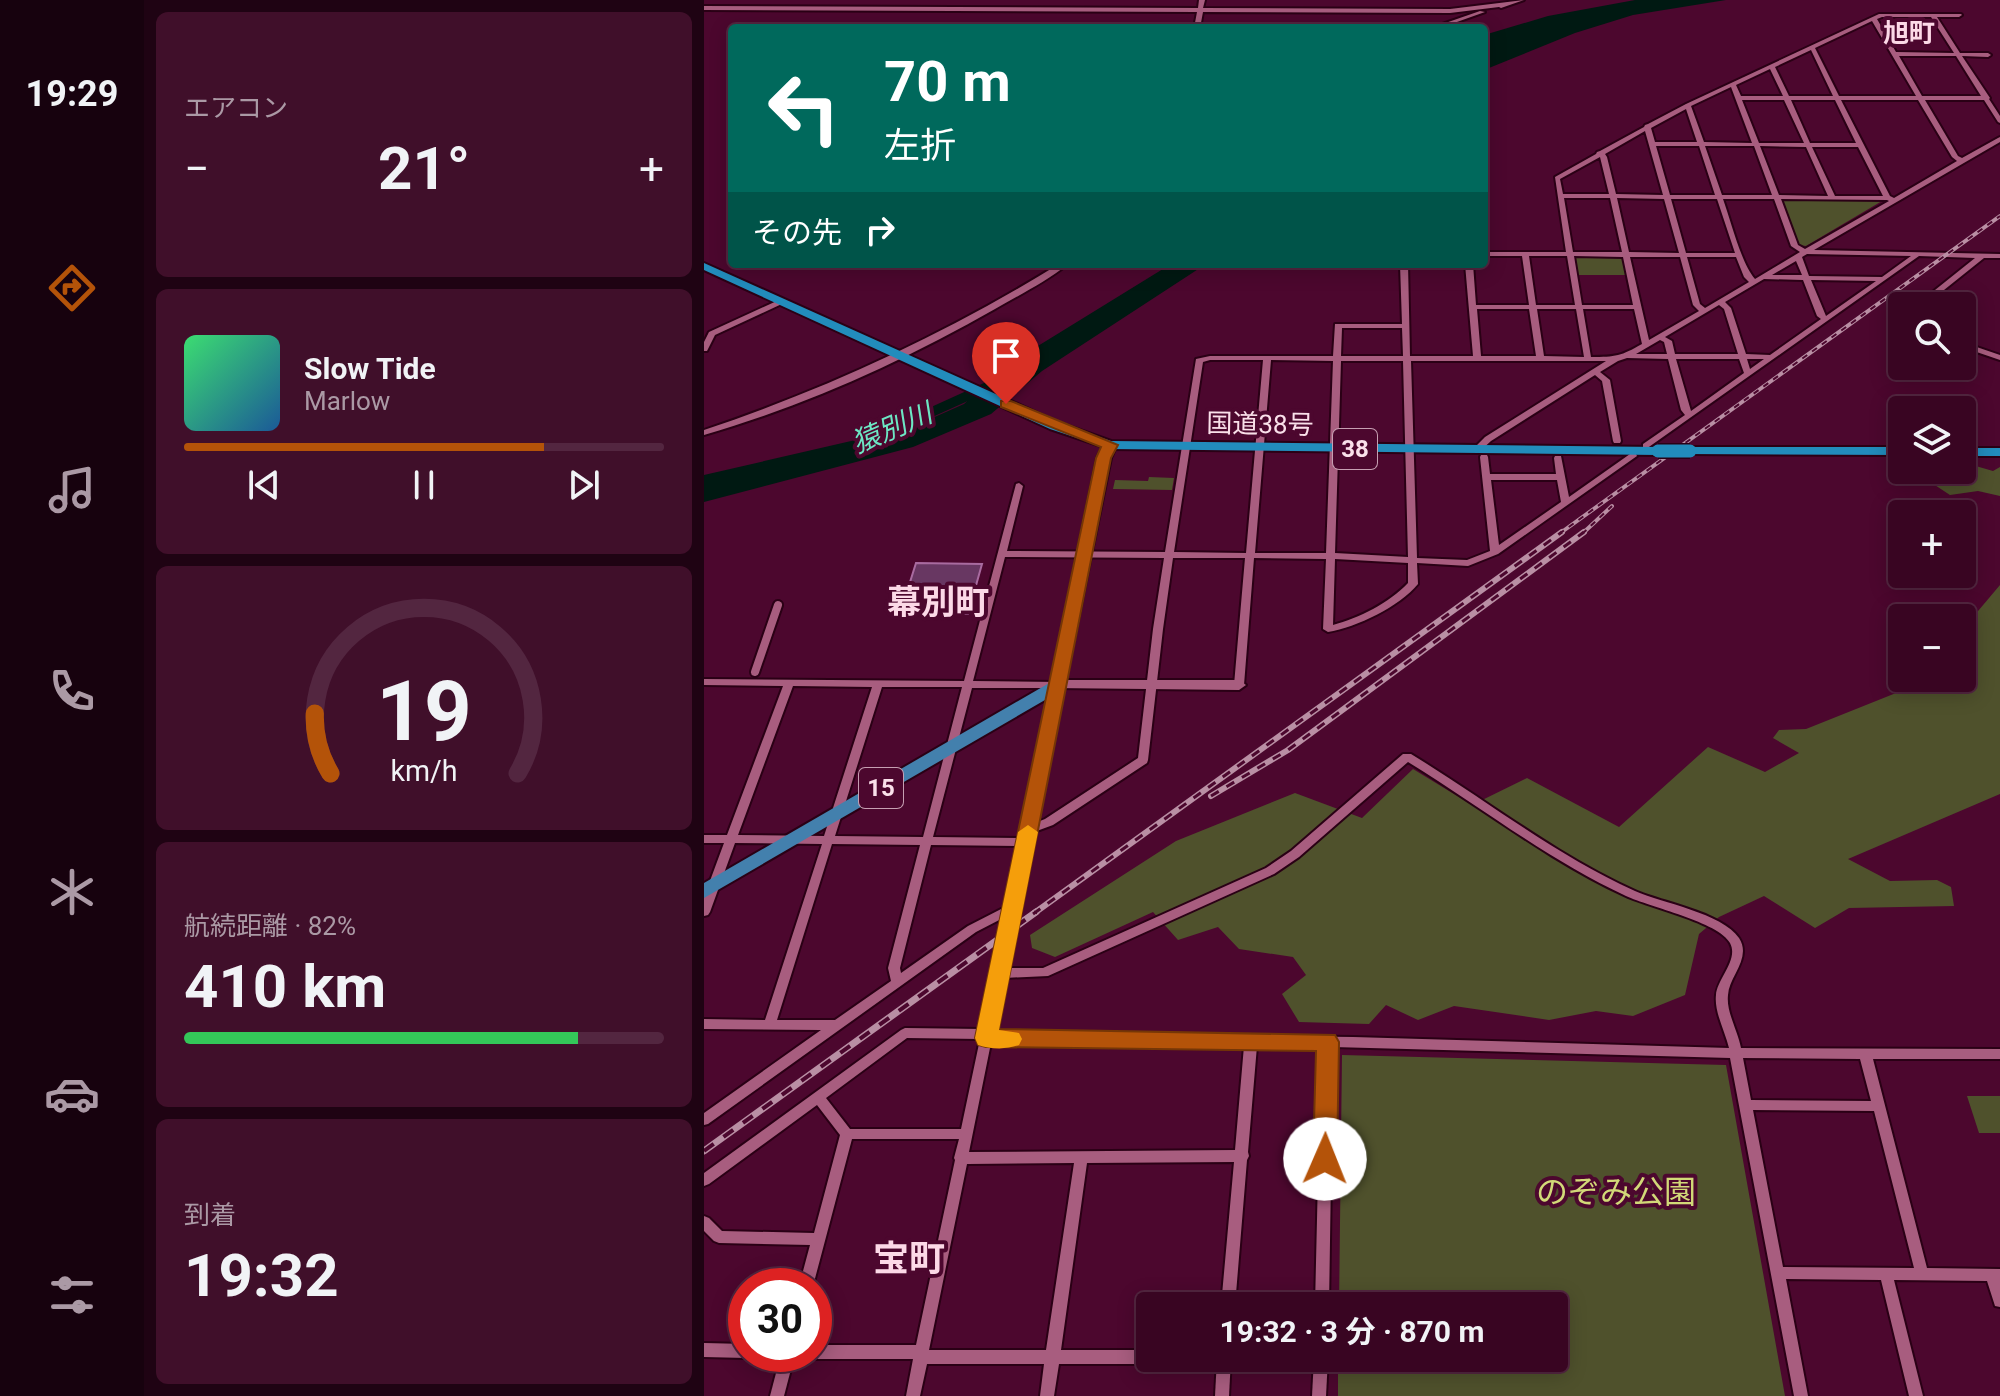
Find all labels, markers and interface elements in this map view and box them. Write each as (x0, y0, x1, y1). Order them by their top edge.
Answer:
district label: 旭町 (1883, 18, 1935, 48)
text: 70 m (884, 49, 1011, 115)
icon: left (752, 56, 856, 160)
text: 19:29 (26, 73, 118, 115)
text: エアコン (184, 93, 288, 123)
text: 左折 (884, 125, 956, 167)
text: 21° (378, 133, 470, 204)
text: − (184, 143, 209, 195)
text: + (639, 143, 664, 195)
icon: right (858, 208, 902, 252)
text: その先 (752, 215, 842, 250)
icon: directions (44, 260, 100, 316)
map controls (1888, 292, 1976, 692)
button: search (1888, 292, 1976, 380)
pin (972, 322, 1040, 404)
icon: arrive (984, 334, 1028, 378)
text: Slow Tide (304, 351, 436, 386)
text: Marlow (304, 386, 390, 416)
water label: 猿別川 (847, 395, 940, 460)
button: layers (1888, 396, 1976, 484)
street label: 国道38号 (1206, 408, 1314, 440)
road number: 38 (1333, 429, 1377, 469)
icon: music (44, 462, 100, 518)
icon: previous (242, 463, 286, 507)
icon: pause (402, 463, 446, 507)
icon: next (562, 463, 606, 507)
button: + (1888, 500, 1976, 588)
district label: 幕別町 (887, 582, 989, 622)
button: − (1888, 604, 1976, 692)
icon: phone (44, 663, 100, 719)
text: 19 (376, 663, 472, 760)
text: km/h (390, 754, 458, 788)
road number: 15 (859, 768, 903, 808)
icon: climate (44, 864, 100, 920)
text: 航続距離 · 82% (184, 911, 356, 941)
text: 410 km (184, 951, 386, 1022)
icon: car (44, 1066, 100, 1122)
position arrow (1283, 1117, 1367, 1201)
park label: のぞみ公園 (1536, 1173, 1696, 1211)
text: 到着 (184, 1200, 236, 1230)
district label: 宝町 (873, 1238, 945, 1280)
text: 19:32 (184, 1240, 339, 1311)
icon: filters (44, 1267, 100, 1323)
speed limit sign: 30 (728, 1268, 832, 1372)
text: 19:32 · 3 分 · 870 m (1220, 1314, 1484, 1349)

